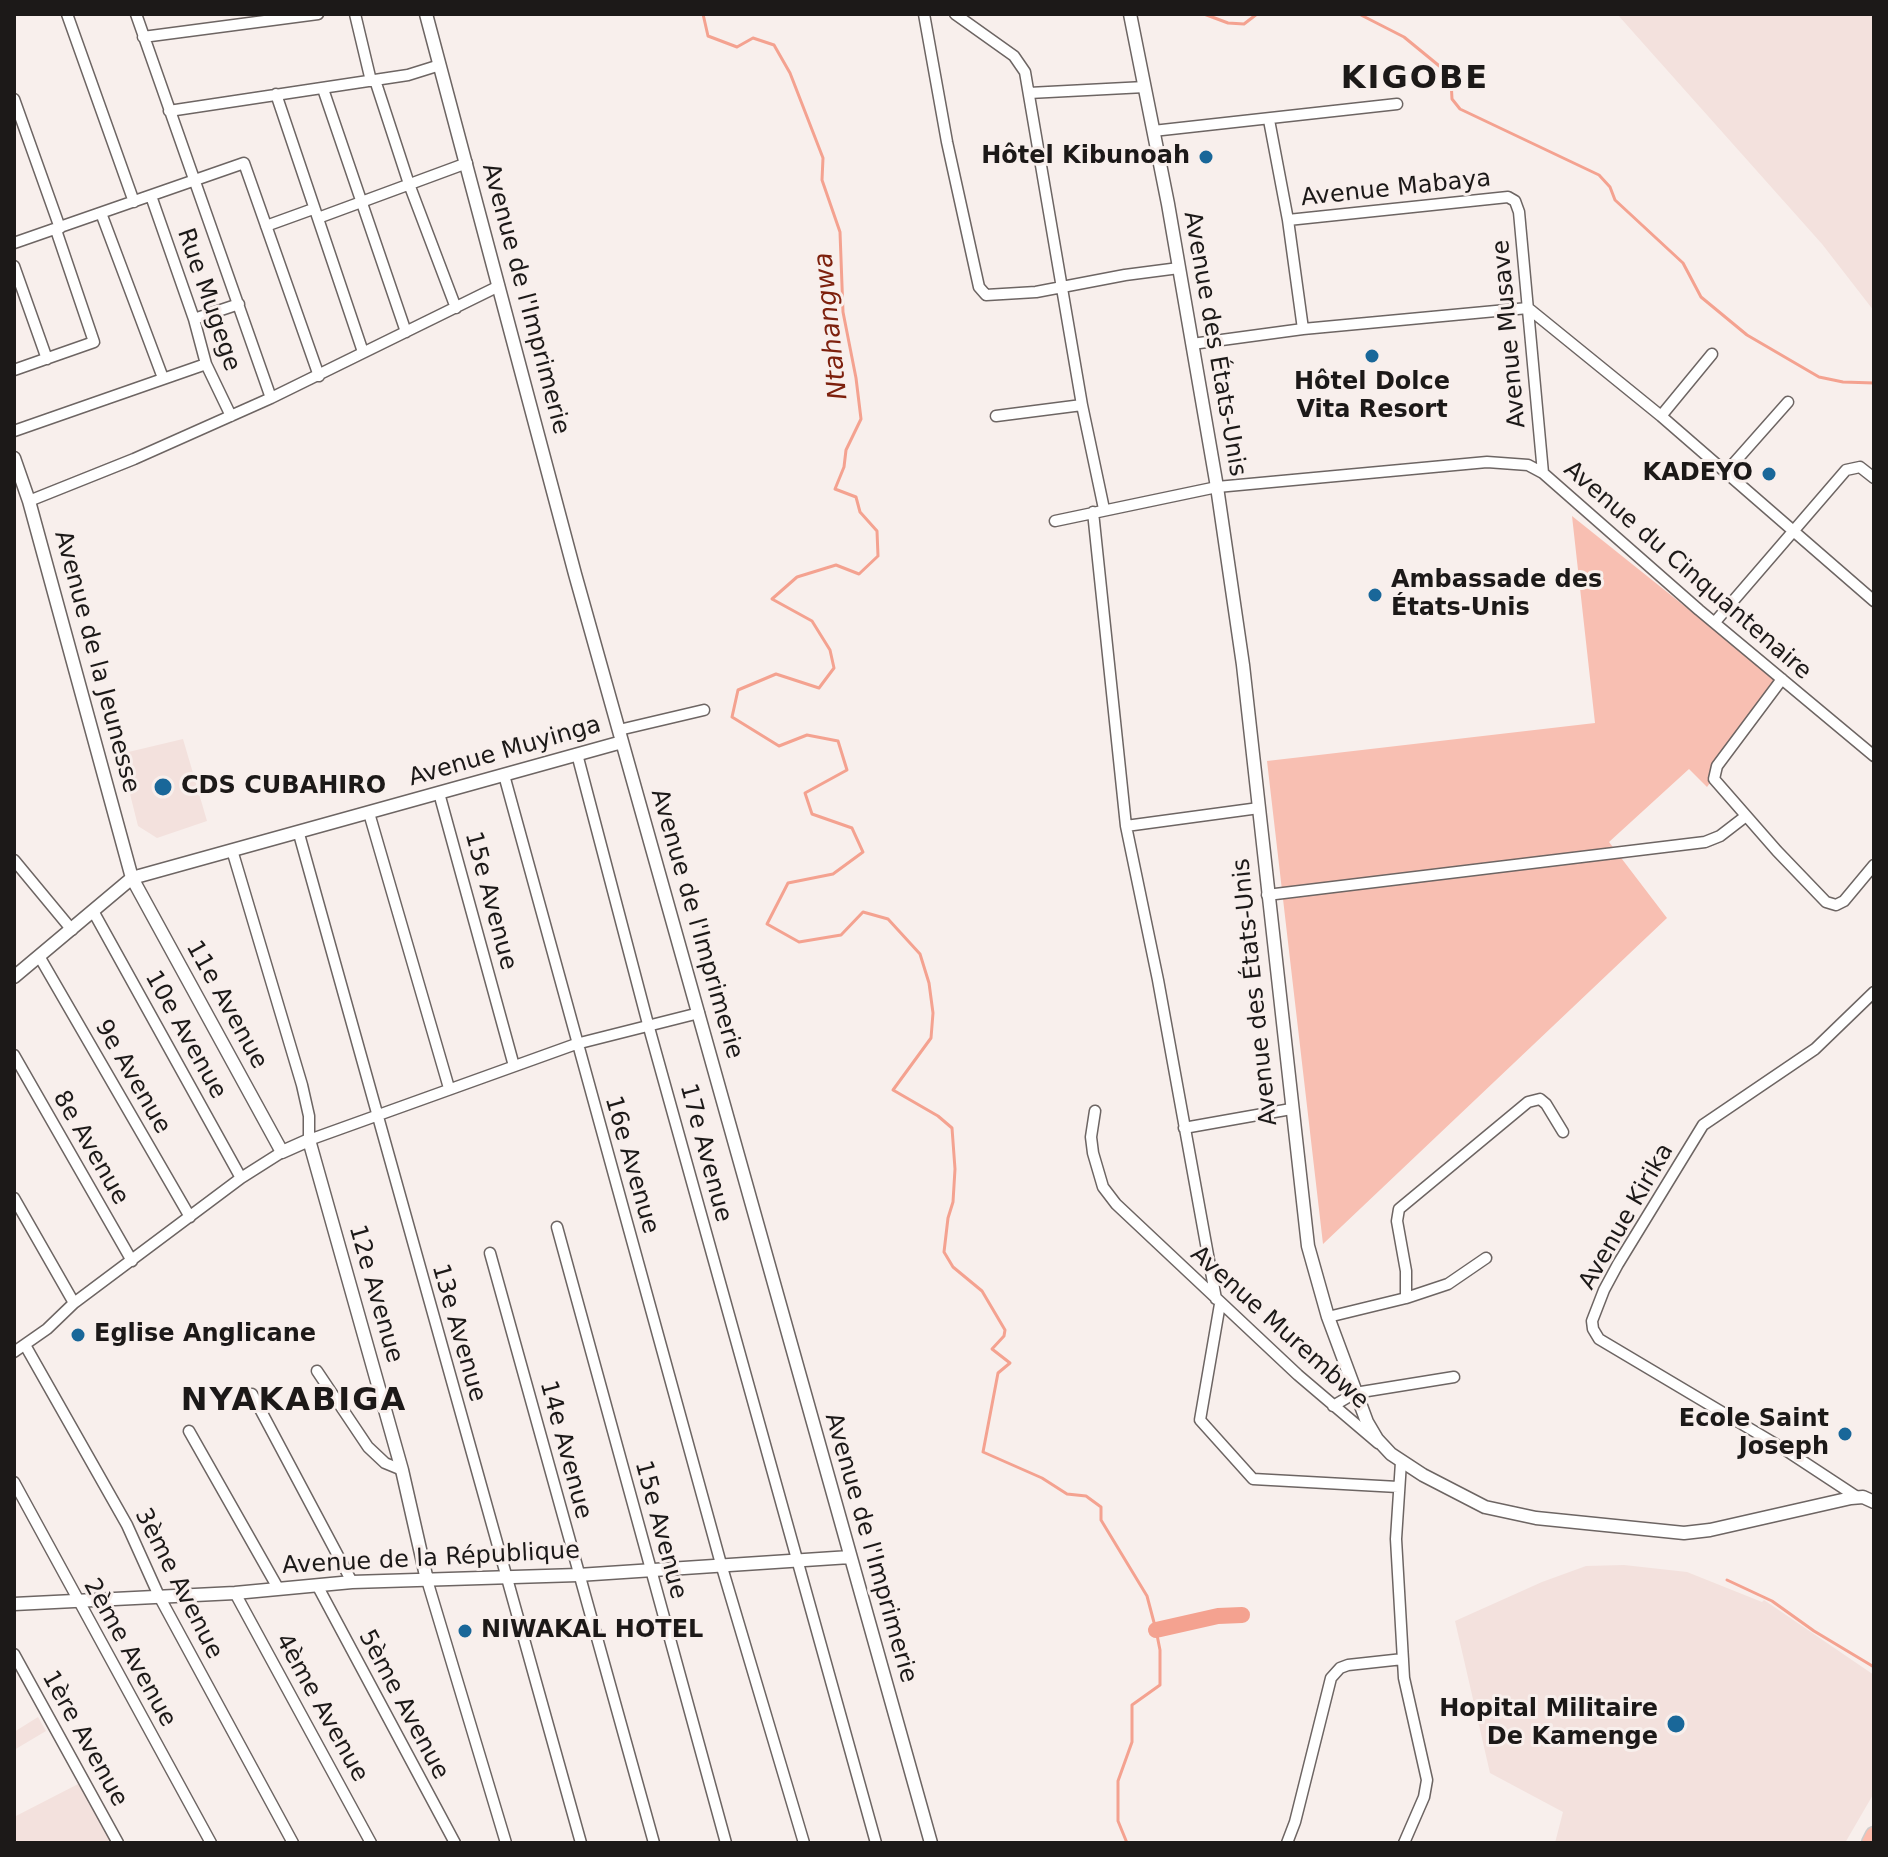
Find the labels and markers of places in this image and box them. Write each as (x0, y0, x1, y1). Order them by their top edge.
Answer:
place label: Hôtel Kibunoah (981, 143, 1190, 171)
marker: Hôtel Kibunoah (1197, 148, 1215, 166)
marker: Hôtel Dolce Vita Resort (1363, 347, 1381, 365)
place label: Hôtel Dolce Vita Resort (1294, 369, 1450, 425)
place label: KADEYO (1643, 460, 1753, 488)
marker: KADEYO (1760, 465, 1778, 483)
place label: Ambassade des États-Unis (1391, 567, 1602, 623)
marker: Ambassade des États-Unis (1366, 586, 1384, 604)
place label: CDS CUBAHIRO (181, 773, 386, 801)
marker: CDS CUBAHIRO (152, 776, 174, 798)
place label: Eglise Anglicane (94, 1321, 316, 1349)
marker: Eglise Anglicane (69, 1326, 87, 1344)
place label: Ecole Saint Joseph (1679, 1406, 1829, 1462)
marker: Ecole Saint Joseph (1836, 1425, 1854, 1443)
place label: NIWAKAL HOTEL (481, 1617, 703, 1645)
marker: NIWAKAL HOTEL (456, 1622, 474, 1640)
place label: Hopital Militaire De Kamenge (1439, 1696, 1658, 1752)
marker: Hopital Militaire De Kamenge (1665, 1713, 1687, 1735)

